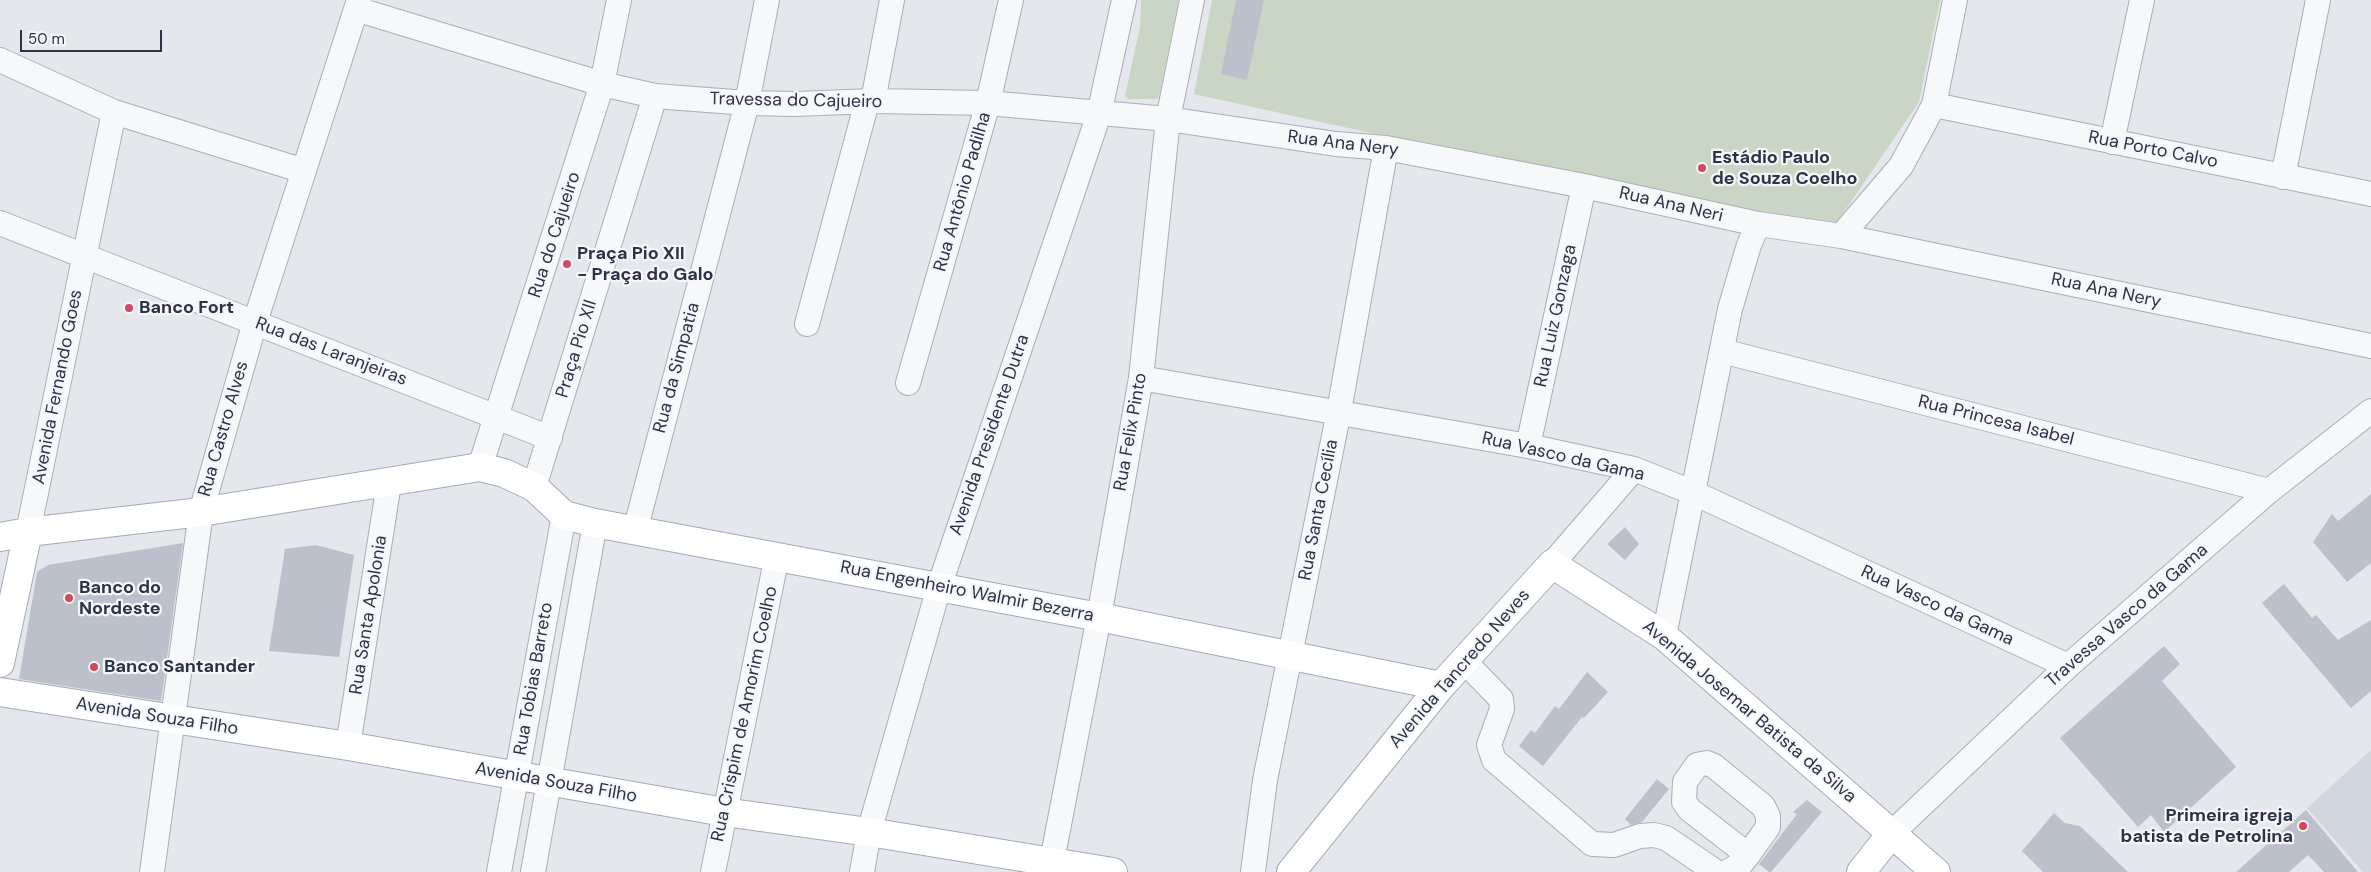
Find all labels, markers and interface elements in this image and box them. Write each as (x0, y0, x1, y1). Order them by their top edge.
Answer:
scale bar (22, 20, 165, 52)
text: 50 m (28, 29, 65, 49)
street label: Travessa do Cajueiro (709, 89, 883, 113)
street label: Rua Antônio Padilha (930, 110, 996, 274)
street label: Rua Ana Nery (1286, 126, 1400, 162)
street label: Rua Porto Calvo (2086, 127, 2220, 173)
place label: Estádio Paulo de Souza Coelho (1712, 147, 1857, 190)
marker: Estádio Paulo de Souza Coelho (1696, 162, 1708, 174)
street label: Rua do Cajueiro (524, 169, 586, 301)
street label: Rua Ana Neri (1617, 183, 1725, 227)
place label: Praça Pio XII - Praça do Galo (577, 243, 714, 286)
street label: Rua Luiz Gonzaga (1530, 243, 1582, 389)
marker: Praça Pio XII - Praça do Galo (561, 258, 573, 270)
street label: Rua Ana Nery (2049, 269, 2163, 313)
street label: Avenida Fernando Goes (29, 288, 87, 486)
place label: Banco Fort (139, 297, 234, 319)
street label: Praça Pio XII (552, 297, 602, 401)
street label: Rua da Simpatia (649, 300, 705, 436)
marker: Banco Fort (123, 302, 135, 314)
street label: Rua das Laranjeiras (252, 313, 410, 391)
street label: Avenida Presidente Dutra (945, 332, 1035, 538)
street label: Rua Castro Alves (194, 359, 254, 499)
street label: Rua Felix Pinto (1110, 371, 1152, 493)
street label: Rua Princesa Isabel (1916, 391, 2076, 451)
street label: Rua Vasco da Gama (1480, 428, 1646, 486)
street label: Rua Santa Cecília (1295, 438, 1343, 582)
street label: Rua Santa Apolonia (346, 534, 392, 696)
street label: Travessa Vasco da Gama (2041, 540, 2213, 692)
street label: Rua Engenheiro Walmir Bezerra (838, 557, 1096, 627)
street label: Rua Vasco da Gama (1857, 561, 2017, 651)
place label: Banco do Nordeste (79, 577, 161, 620)
street label: Rua Crispim de Amorim Coelho (707, 584, 783, 844)
street label: Avenida Tancredo Neves (1385, 585, 1535, 753)
marker: Banco do Nordeste (63, 592, 75, 604)
street label: Rua Tobias Barreto (510, 601, 558, 757)
street label: Avenida Josemar Batista da Silva (1638, 616, 1860, 808)
place label: Banco Santander (104, 656, 255, 678)
marker: Banco Santander (88, 661, 100, 673)
street label: Avenida Souza Filho (74, 694, 240, 740)
street label: Avenida Souza Filho (473, 758, 639, 808)
place label: Primeira igreja batista de Petrolina (2121, 805, 2293, 848)
marker: Primeira igreja batista de Petrolina (2297, 820, 2309, 832)

